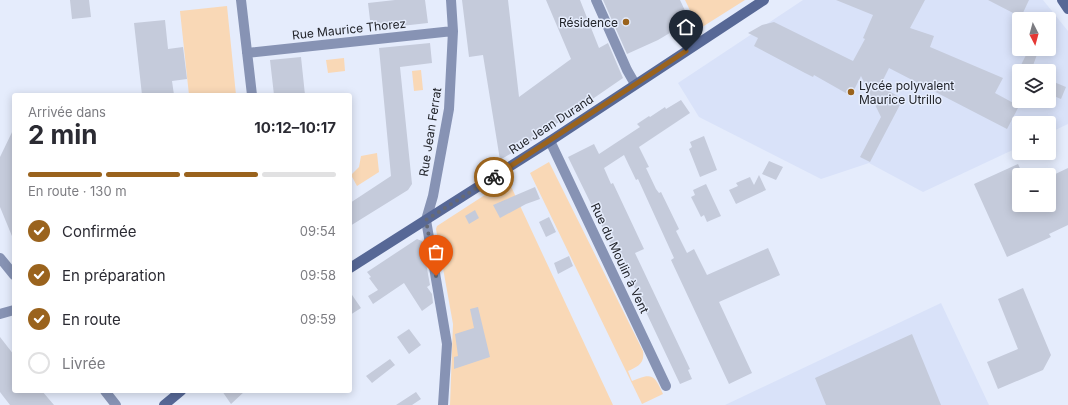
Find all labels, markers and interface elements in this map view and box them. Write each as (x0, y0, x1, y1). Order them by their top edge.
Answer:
pin (669, 10, 703, 51)
north arrow (1012, 12, 1056, 56)
map controls (1012, 12, 1056, 212)
place label: Résidence (559, 15, 618, 30)
street label: Rue Maurice Thorez (291, 16, 407, 42)
icon: home (675, 16, 697, 38)
marker: Résidence (621, 17, 631, 27)
button: layers (1012, 64, 1056, 108)
place label: Lycée polyvalent Maurice Utrillo (859, 78, 954, 107)
street label: Rue Jean Ferrat (416, 86, 444, 178)
marker: Lycée polyvalent Maurice Utrillo (846, 87, 856, 97)
street label: Rue Jean Durand (506, 91, 596, 157)
text: Arrivée dans (28, 104, 106, 120)
button: + (1012, 116, 1056, 160)
text: 10:12–10:17 (254, 118, 336, 137)
text: 2 min (28, 119, 98, 150)
courier (474, 157, 514, 197)
icon: bike (483, 166, 505, 188)
button: − (1012, 168, 1056, 212)
text: En route · 130 m (28, 183, 127, 199)
street label: Rue du Moulin à Vent (588, 200, 652, 316)
icon: check (28, 220, 50, 242)
text: Confirmée (62, 222, 137, 241)
text: 09:54 (300, 223, 336, 239)
pin (419, 235, 453, 276)
icon: bag (425, 241, 447, 263)
icon: check (28, 264, 50, 286)
text: En préparation (62, 266, 166, 285)
text: 09:58 (300, 267, 336, 283)
icon: check (28, 308, 50, 330)
text: En route (62, 310, 121, 329)
text: 09:59 (300, 311, 336, 327)
text: Livrée (62, 354, 105, 373)

